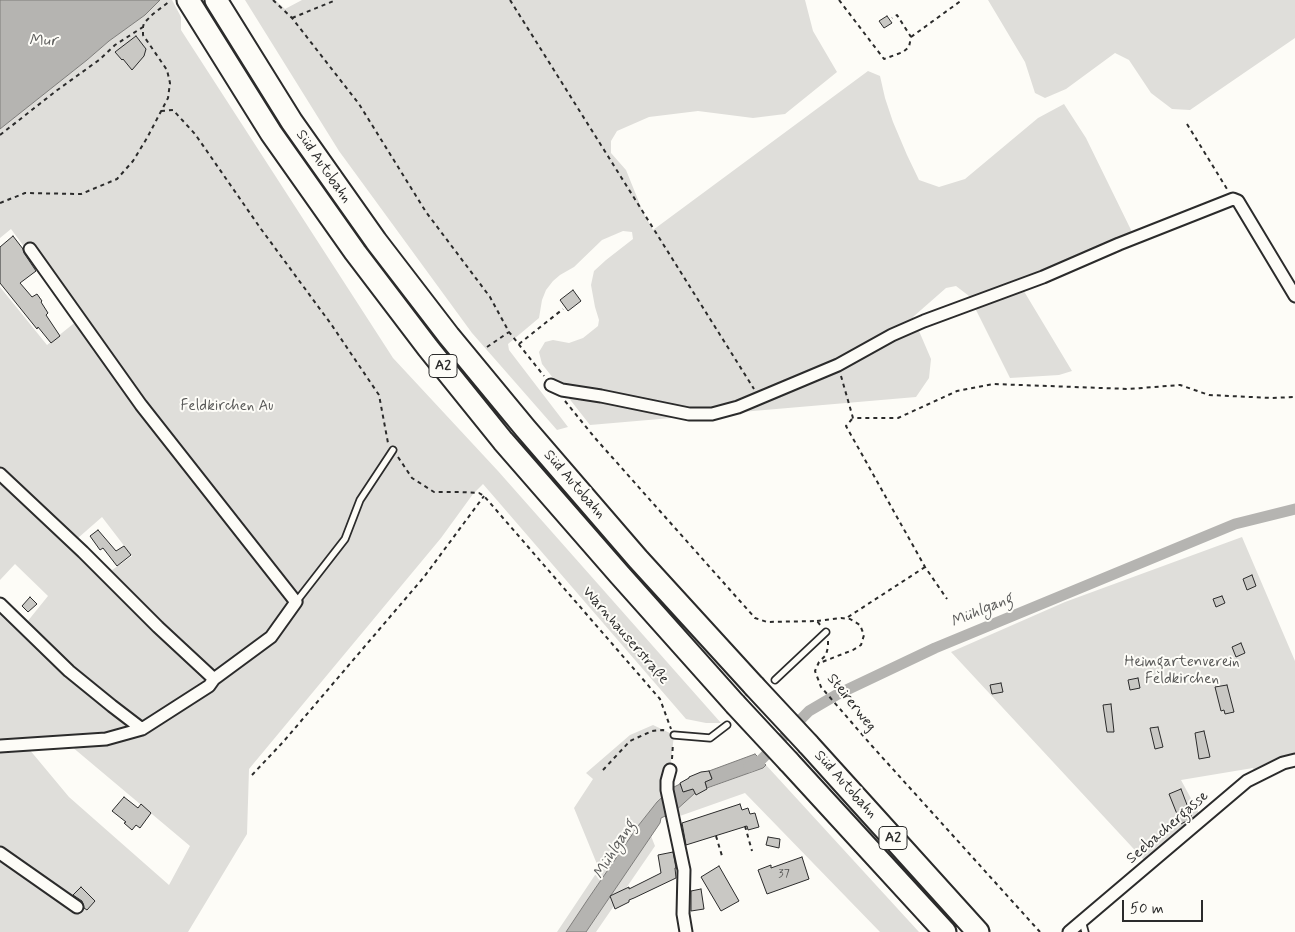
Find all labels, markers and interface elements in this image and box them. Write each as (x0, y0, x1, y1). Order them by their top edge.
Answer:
water label: Mur (29, 32, 57, 52)
street label: Süd Autobahn (291, 127, 355, 207)
road number: A2 (429, 354, 457, 378)
park label: Feldkirchen Au (180, 398, 274, 416)
street label: Süd Autobahn (539, 447, 609, 523)
street label: Warnhauserstraße (578, 584, 672, 688)
water label: Mühlgang (948, 589, 1016, 633)
park label: Heimgartenverein Feldkirchen (1124, 654, 1240, 689)
street label: Steirerweg (822, 671, 880, 735)
street label: Süd Autobahn (810, 747, 880, 823)
street label: Seebachergasse (1123, 788, 1213, 868)
water label: Mühlgang (590, 817, 640, 883)
road number: A2 (879, 826, 907, 850)
house number: 37 (778, 867, 790, 881)
scale bar (1125, 890, 1206, 922)
text: 50 m (1130, 899, 1164, 919)

